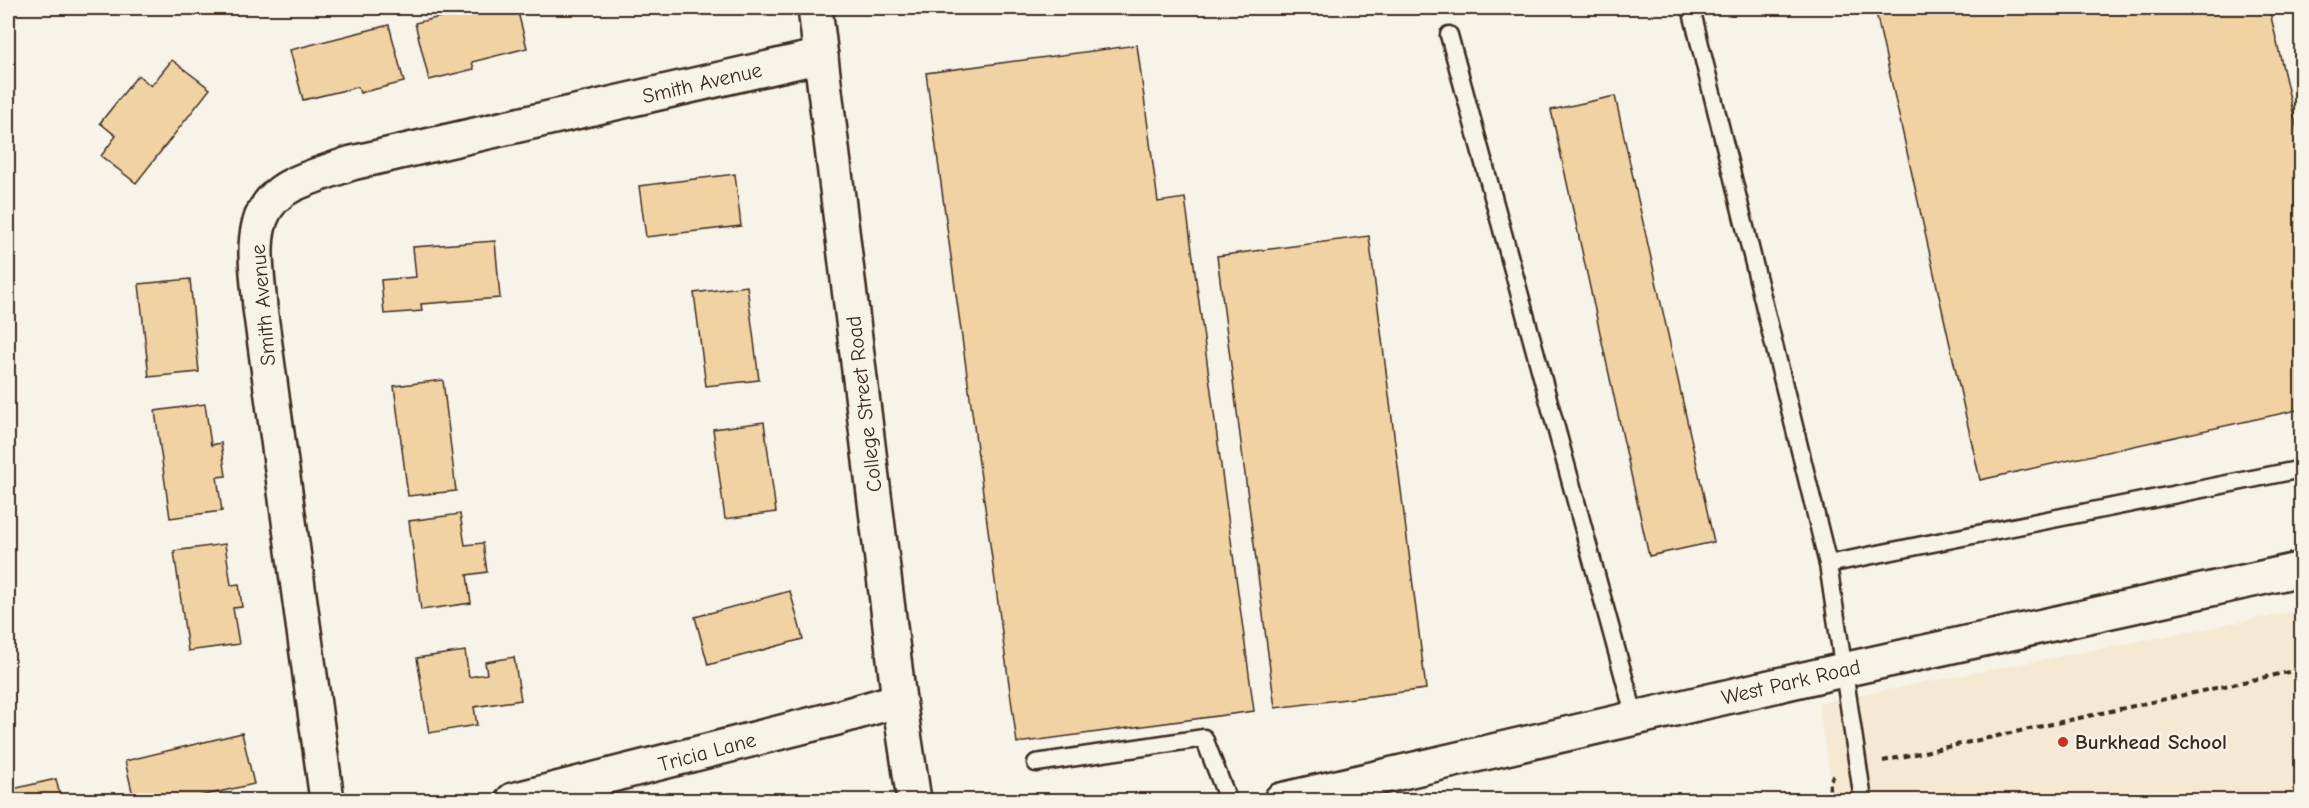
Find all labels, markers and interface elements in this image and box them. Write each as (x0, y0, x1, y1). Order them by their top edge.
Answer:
street label: Smith Avenue (640, 58, 764, 108)
street label: Smith Avenue (246, 243, 280, 367)
street label: College Street Road (841, 315, 887, 493)
street label: West Park Road (1719, 654, 1863, 710)
street label: Tricia Lane (656, 727, 758, 777)
place label: Burkhead School (2075, 730, 2227, 754)
marker: Burkhead School (2056, 735, 2070, 749)

